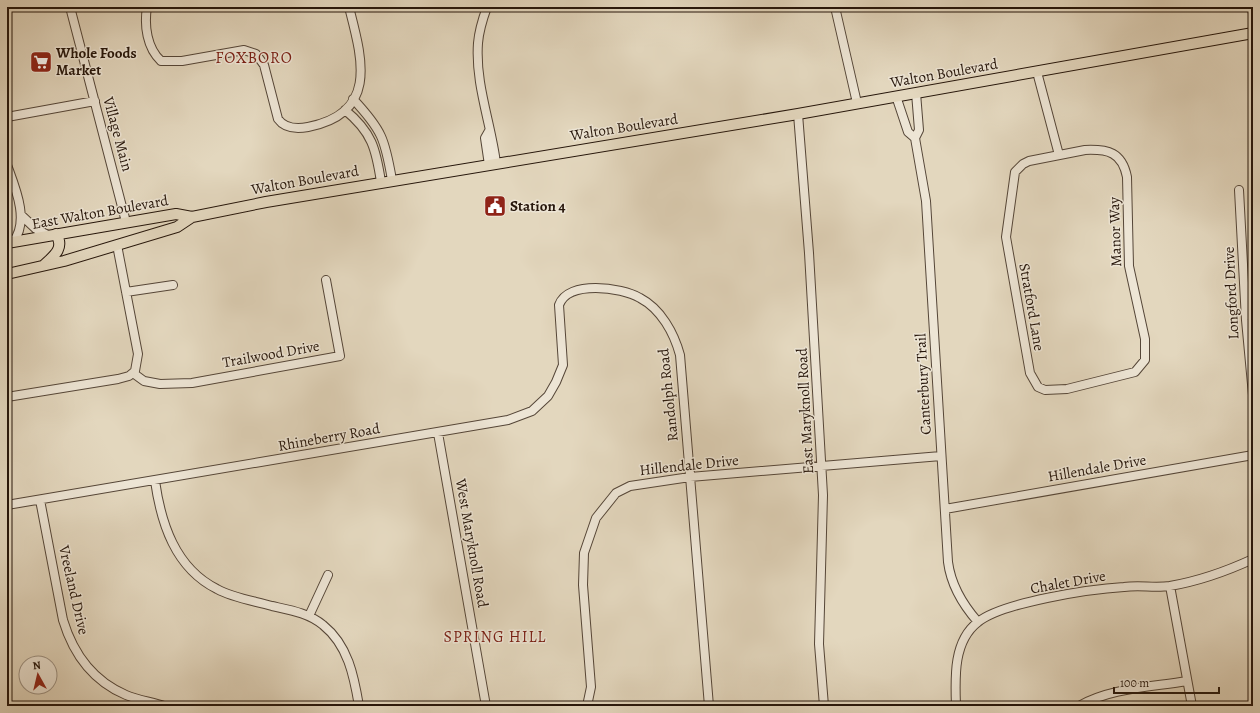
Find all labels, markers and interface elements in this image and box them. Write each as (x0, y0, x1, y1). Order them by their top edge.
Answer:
place label: Whole Foods Market (55, 43, 137, 80)
district label: FOXBORO (215, 47, 293, 69)
supermarket icon: Whole Foods Market (28, 49, 54, 75)
street label: Walton Boulevard (888, 54, 1000, 92)
street label: Village Main (98, 94, 138, 173)
street label: Walton Boulevard (568, 108, 680, 146)
street label: Walton Boulevard (249, 161, 361, 199)
street label: East Walton Boulevard (30, 190, 171, 234)
public building icon: Station 4 (482, 193, 508, 219)
place label: Station 4 (510, 196, 566, 216)
street label: Manor Way (1104, 196, 1126, 267)
street label: Longford Drive (1219, 246, 1243, 340)
street label: Stratford Lane (1014, 262, 1050, 353)
street label: Canterbury Trail (910, 332, 936, 435)
street label: Trailwood Drive (221, 336, 321, 372)
street label: East Maryknoll Road (792, 346, 818, 475)
street label: Randolph Road (653, 347, 683, 442)
street label: Rhineberry Road (276, 418, 382, 456)
street label: Hillendale Drive (1046, 449, 1148, 487)
street label: Hillendale Drive (638, 450, 740, 480)
street label: West Maryknoll Road (451, 476, 493, 610)
street label: Vreeland Drive (54, 542, 94, 637)
street label: Chalet Drive (1029, 565, 1108, 598)
district label: SPRING HILL (444, 626, 546, 648)
north arrow (18, 655, 58, 695)
text: N (32, 658, 42, 674)
scale bar (1114, 669, 1219, 695)
text: 100 m (1120, 675, 1149, 691)

